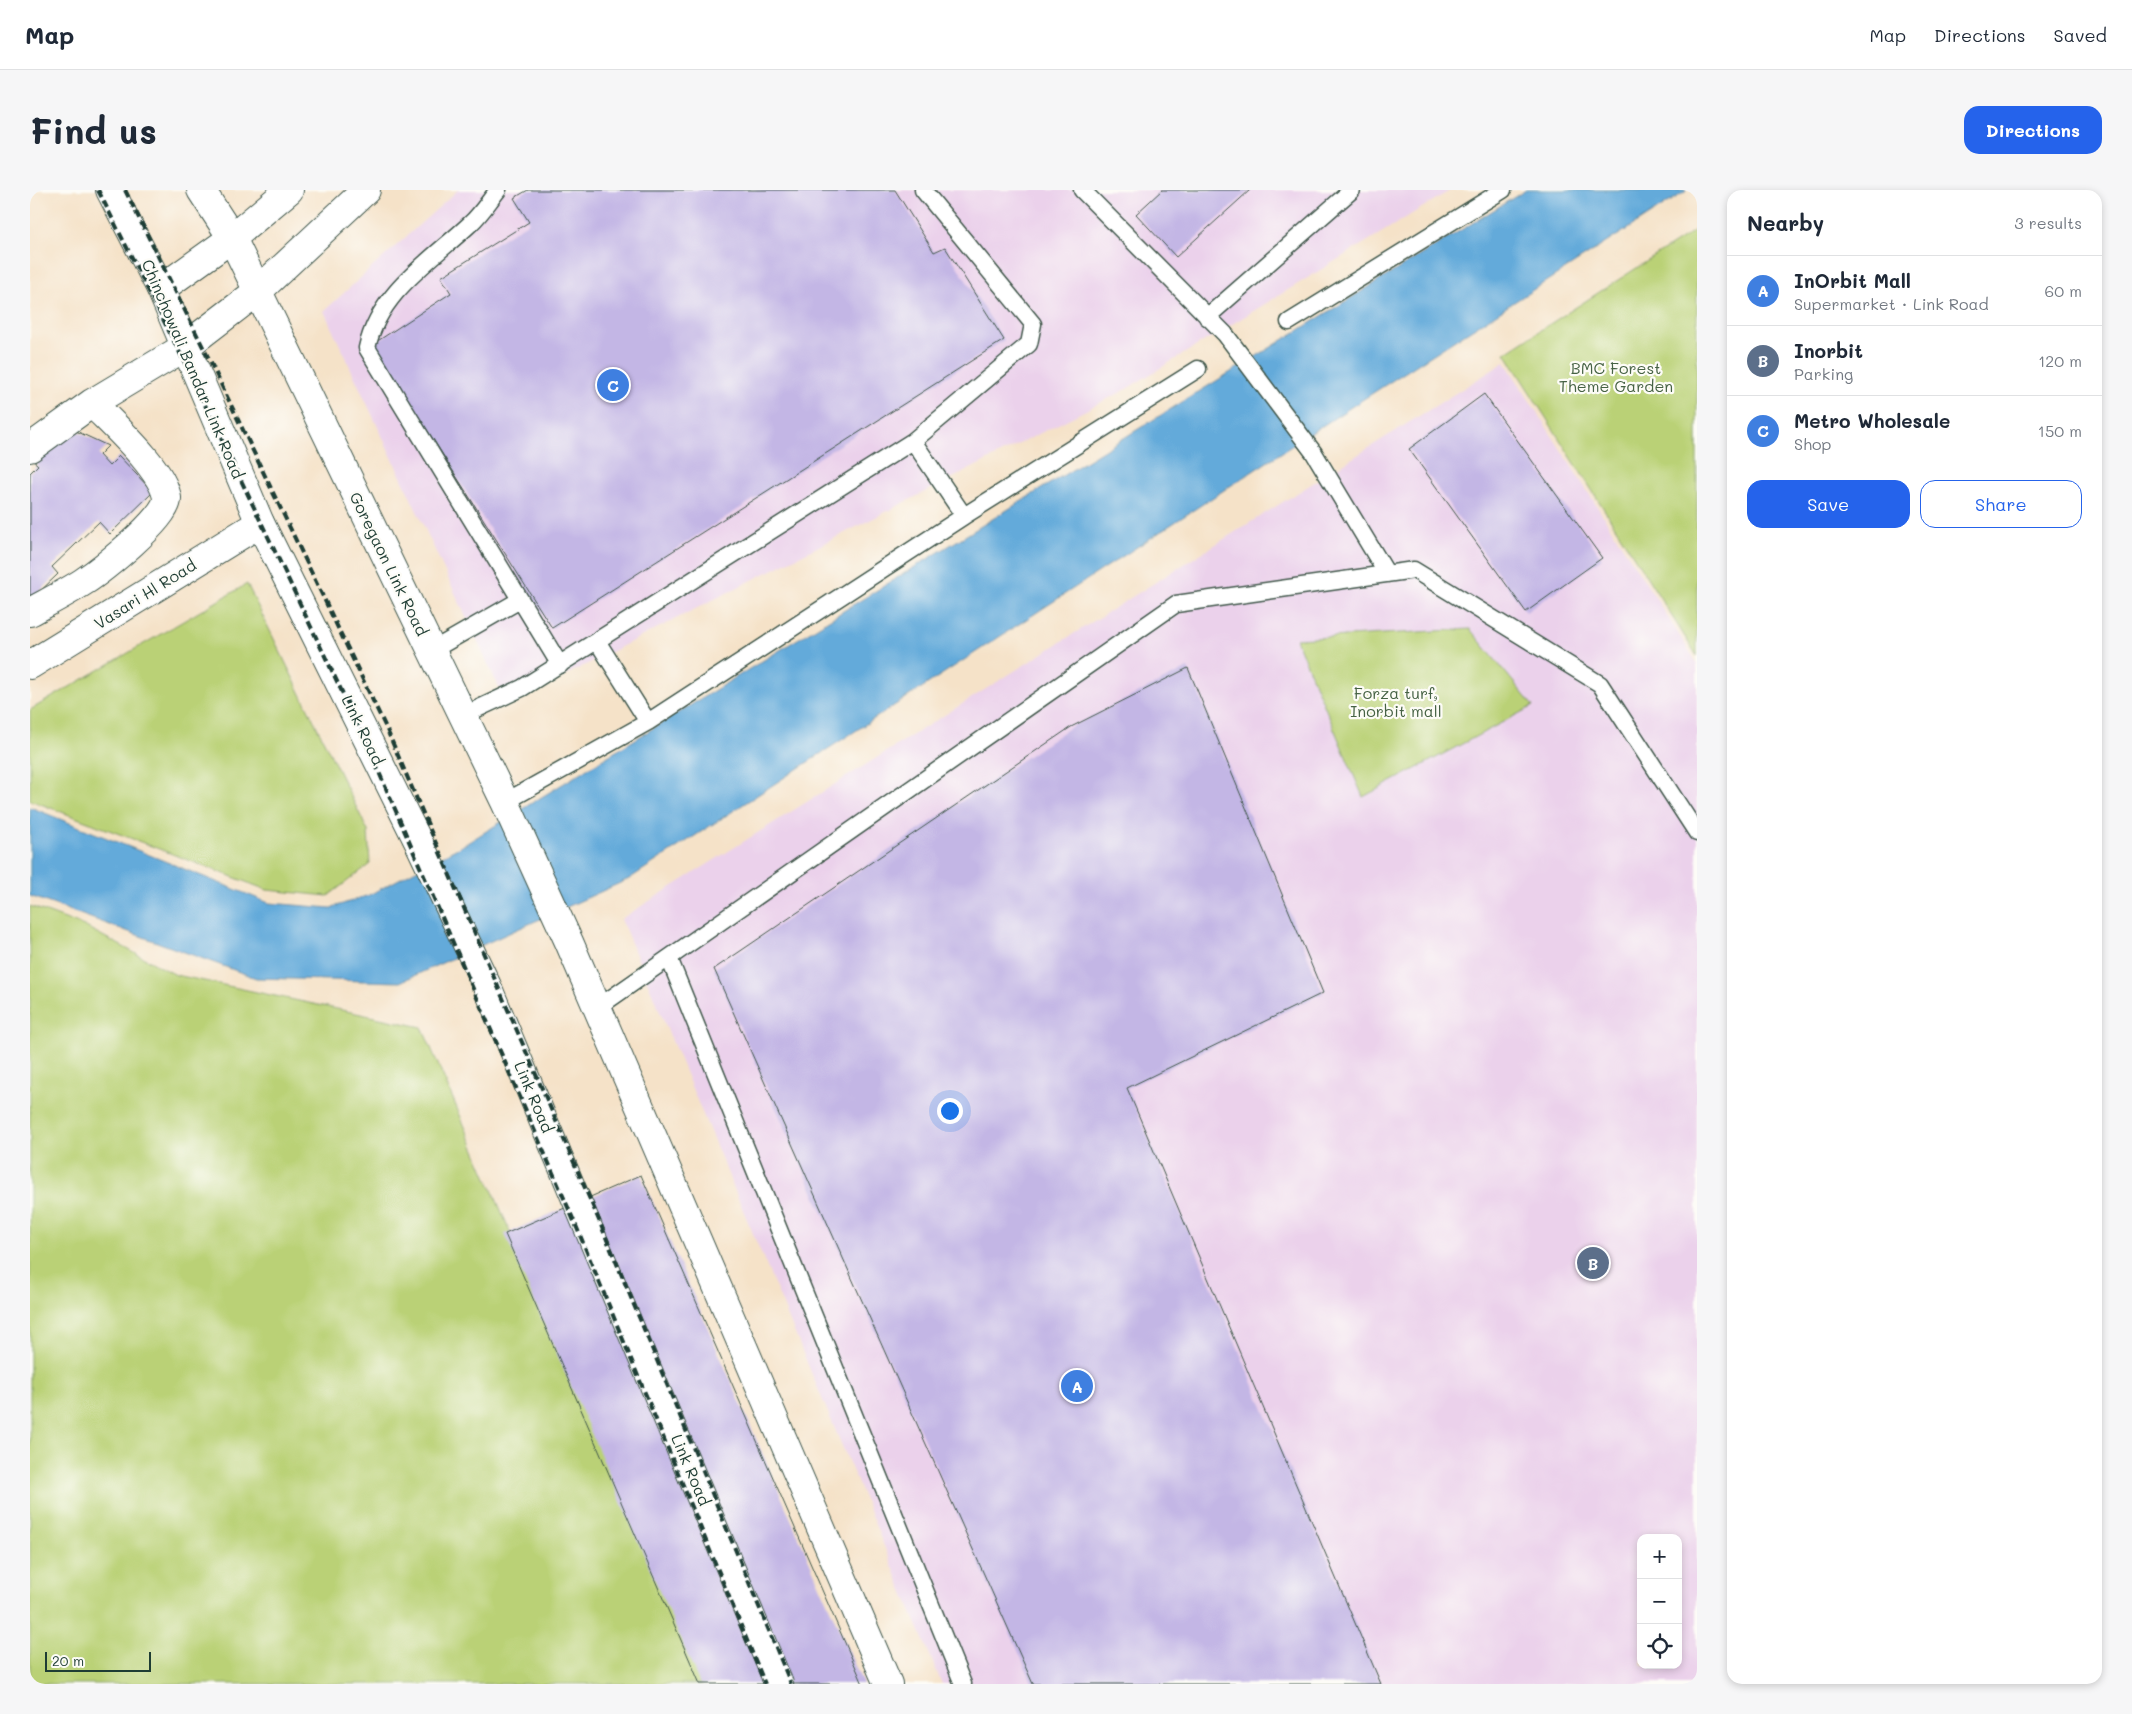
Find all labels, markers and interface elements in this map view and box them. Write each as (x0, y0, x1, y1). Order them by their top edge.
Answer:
text: Map (25, 19, 74, 50)
text: Map (1869, 23, 1906, 47)
text: Directions (1934, 23, 2026, 47)
text: Saved (2054, 23, 2107, 47)
button: Directions (1964, 106, 2102, 154)
text: Find us (30, 107, 157, 153)
text: Nearby (1747, 209, 1824, 236)
text: 3 results (2014, 212, 2082, 233)
street label: Chinchowali Bandar Link Road (138, 256, 249, 482)
text: InOrbit Mall (1794, 268, 1911, 293)
text: A (1757, 280, 1769, 301)
text: 60 m (2045, 280, 2082, 301)
text: Supermarket · Link Road (1794, 293, 1989, 314)
text: Inorbit (1794, 338, 1863, 363)
text: B (1758, 350, 1768, 371)
text: 120 m (2038, 350, 2082, 371)
park label: BMC Forest Theme Garden (1559, 357, 1673, 396)
text: Parking (1794, 363, 1853, 384)
pin: C (597, 366, 629, 404)
text: Metro Wholesale (1794, 408, 1950, 433)
text: C (1757, 420, 1769, 441)
text: 150 m (2038, 420, 2082, 441)
text: Shop (1794, 433, 1831, 454)
button: Save (1747, 480, 1910, 528)
button: Share (1920, 480, 2082, 528)
street label: Goregaon Link Road (345, 488, 433, 639)
street label: Vasari Hl Road (90, 554, 200, 633)
park label: Forza turf, Inorbit mall (1350, 682, 1442, 721)
street label: Link Road (337, 691, 389, 768)
street label: Link Road (510, 1058, 559, 1136)
your location (937, 1098, 963, 1124)
pin: B (1577, 1244, 1609, 1282)
pin: A (1061, 1367, 1093, 1405)
street label: Link Road (667, 1431, 716, 1509)
map controls (1637, 1534, 1682, 1669)
button: + (1637, 1534, 1682, 1579)
button: − (1637, 1579, 1682, 1624)
button: locate (1637, 1624, 1682, 1669)
scale bar (45, 1649, 151, 1672)
text: 20 m (52, 1651, 84, 1670)

